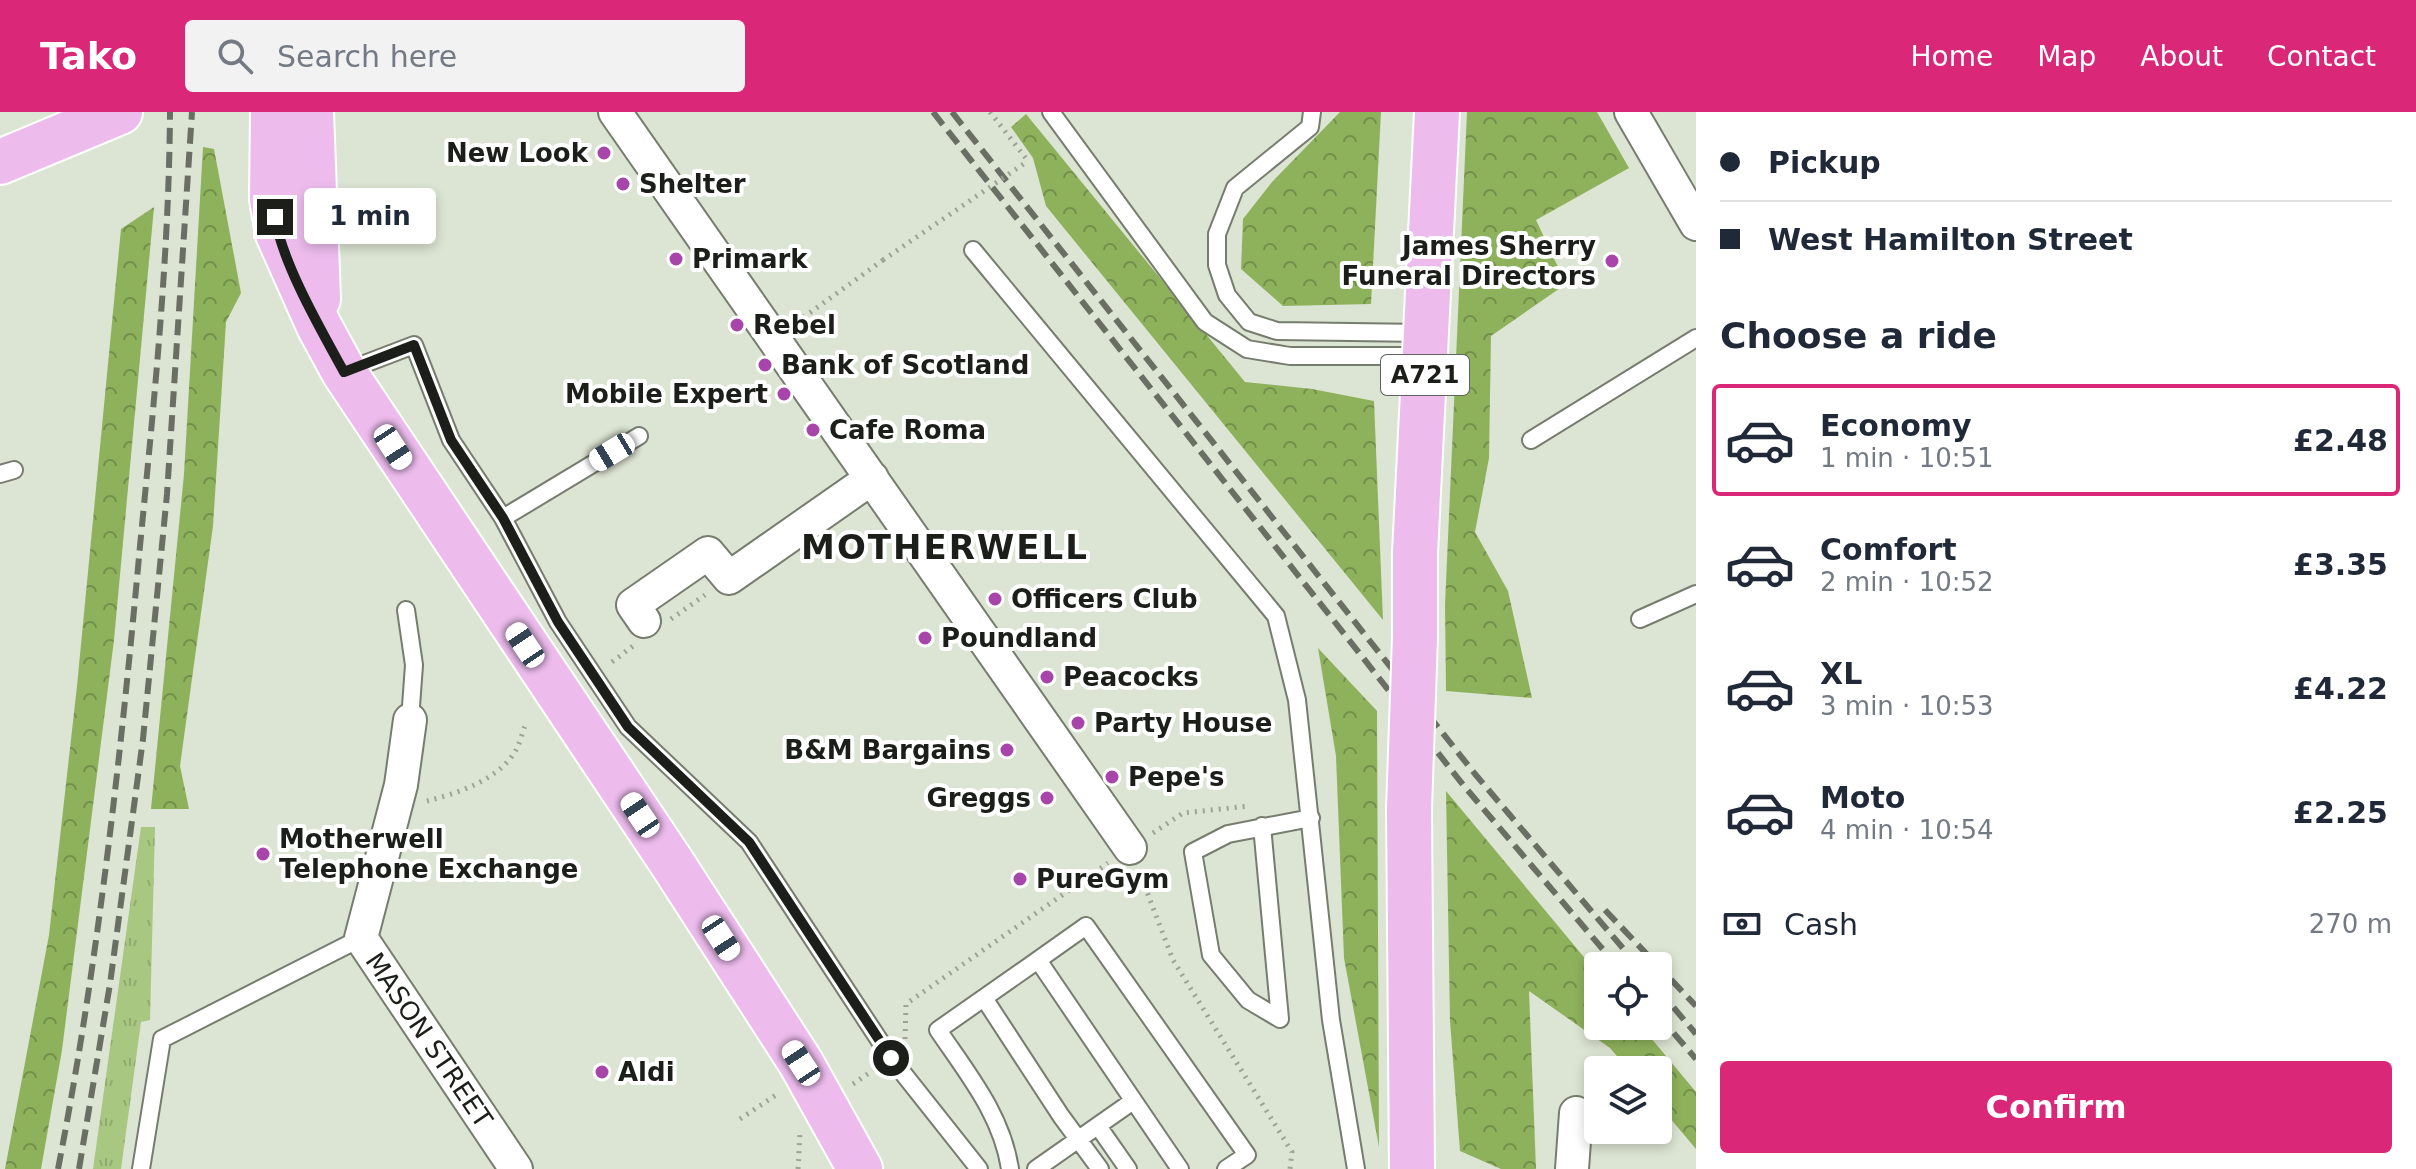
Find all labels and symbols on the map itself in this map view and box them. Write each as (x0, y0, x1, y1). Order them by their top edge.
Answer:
place label: New Look (446, 138, 589, 168)
marker: New Look (595, 144, 613, 162)
place label: Shelter (639, 169, 746, 199)
marker: Shelter (614, 175, 632, 193)
callout: 1 min (303, 189, 435, 245)
route end (257, 199, 293, 235)
place label: James Sherry Funeral Directors (1342, 231, 1596, 291)
place label: Primark (692, 244, 808, 274)
marker: Primark (667, 250, 685, 268)
marker: James Sherry Funeral Directors (1603, 252, 1621, 270)
place label: Rebel (753, 310, 836, 340)
marker: Rebel (728, 316, 746, 334)
place label: Bank of Scotland (781, 350, 1029, 380)
road number: A721 (1381, 355, 1469, 395)
marker: Bank of Scotland (756, 356, 774, 374)
place label: Mobile Expert (565, 379, 768, 409)
marker: Mobile Expert (775, 385, 793, 403)
place label: Cafe Roma (829, 415, 986, 445)
car (370, 420, 416, 474)
marker: Cafe Roma (804, 421, 822, 439)
car (585, 429, 639, 475)
district label: MOTHERWELL (801, 527, 1089, 567)
place label: Officers Club (1011, 584, 1198, 614)
marker: Officers Club (986, 590, 1004, 608)
car (502, 618, 548, 672)
place label: Poundland (941, 623, 1097, 653)
marker: Poundland (916, 629, 934, 647)
place label: Peacocks (1063, 662, 1199, 692)
marker: Peacocks (1038, 668, 1056, 686)
place label: Party House (1094, 708, 1272, 738)
marker: Party House (1069, 714, 1087, 732)
place label: B&M Bargains (784, 735, 991, 765)
marker: B&M Bargains (998, 741, 1016, 759)
place label: Pepe's (1128, 762, 1224, 792)
marker: Pepe's (1103, 768, 1121, 786)
place label: Greggs (927, 783, 1031, 813)
car (617, 788, 663, 842)
marker: Greggs (1038, 789, 1056, 807)
place label: Motherwell Telephone Exchange (279, 824, 578, 884)
marker: Motherwell Telephone Exchange (254, 845, 272, 863)
place label: PureGym (1036, 864, 1169, 894)
marker: PureGym (1011, 870, 1029, 888)
car (698, 911, 744, 965)
street label: MASON STREET (360, 947, 499, 1133)
car (778, 1036, 824, 1090)
route start (873, 1040, 909, 1076)
place label: Aldi (618, 1057, 675, 1087)
marker: Aldi (593, 1063, 611, 1081)

